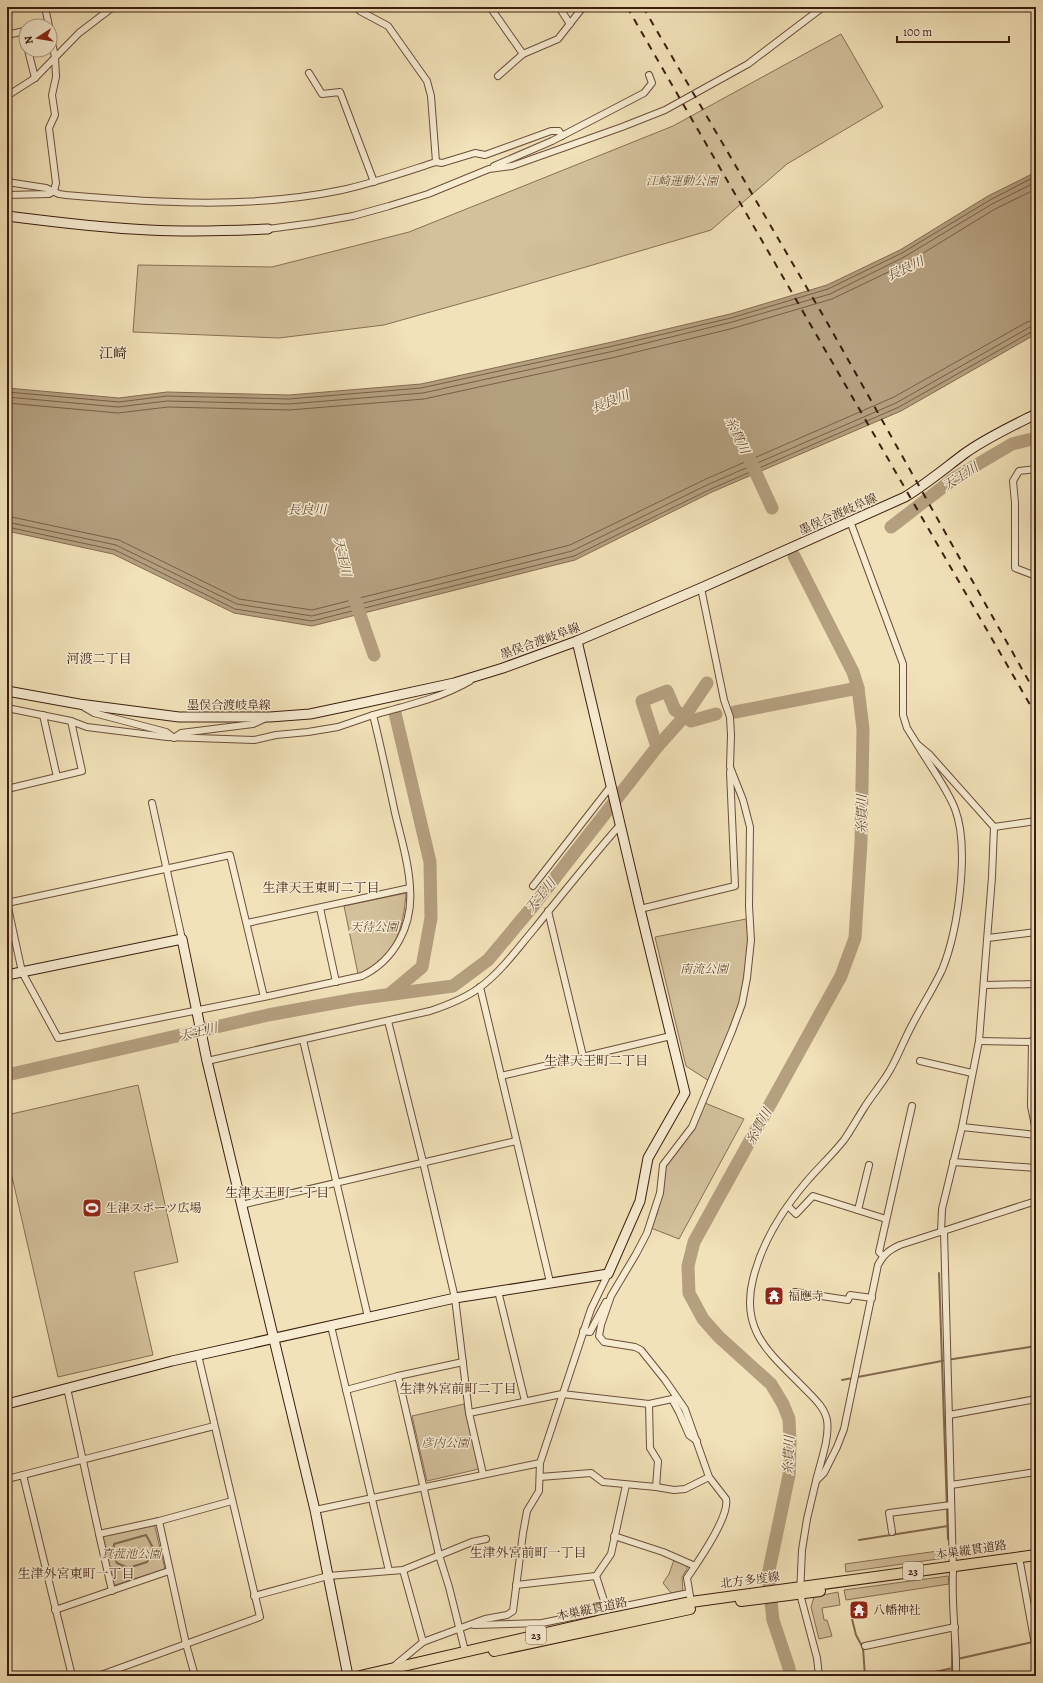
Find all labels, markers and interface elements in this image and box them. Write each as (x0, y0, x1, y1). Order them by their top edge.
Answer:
north arrow (18, 18, 58, 58)
scale bar (897, 18, 1009, 44)
text: 100 m (903, 24, 932, 40)
text: N (21, 34, 37, 45)
park label: 江崎運動公園 (646, 173, 720, 189)
water label: 長良川 (884, 252, 928, 284)
district label: 江崎 (99, 344, 127, 363)
water label: 長良川 (589, 386, 633, 417)
water label: 糸貫川 (722, 414, 754, 458)
water label: 天王川 (939, 458, 983, 494)
street label: 墨俣合渡岐阜線 (796, 490, 880, 538)
water label: 長良川 (287, 501, 328, 518)
water label: 天王川 (330, 536, 356, 580)
street label: 墨俣合渡岐阜線 (498, 619, 582, 663)
district label: 河渡二丁目 (66, 650, 132, 667)
street label: 墨俣合渡岐阜線 (187, 697, 271, 713)
water label: 糸貫川 (853, 792, 870, 834)
water label: 天王川 (522, 873, 561, 916)
district label: 生津天王東町二丁目 (262, 879, 380, 896)
park label: 天待公園 (350, 919, 400, 935)
park label: 南流公園 (680, 961, 730, 977)
water label: 天王川 (177, 1018, 221, 1044)
district label: 生津天王町二丁目 (544, 1052, 648, 1069)
water label: 糸貫川 (742, 1103, 776, 1147)
district label: 生津天王町一丁目 (225, 1184, 329, 1201)
sports icon: 生津スポーツ広場 (81, 1197, 103, 1219)
place label: 生津スポーツ広場 (106, 1200, 202, 1216)
temple icon: 福應寺 (763, 1285, 785, 1307)
place label: 福應寺 (788, 1288, 824, 1304)
district label: 生津外宮前町二丁目 (399, 1380, 517, 1397)
water label: 糸貫川 (779, 1433, 798, 1475)
park label: 彦内公園 (421, 1435, 471, 1451)
street label: 本巣縦貫道路 (934, 1537, 1008, 1563)
district label: 生津外宮前町一丁目 (469, 1544, 587, 1561)
park label: 真菰池公園 (101, 1546, 163, 1562)
road number: 23 (903, 1562, 923, 1580)
district label: 生津外宮東町一丁目 (17, 1565, 135, 1582)
street label: 北方多度線 (719, 1568, 781, 1592)
street label: 本巣縦貫道路 (555, 1594, 629, 1624)
temple icon: 八幡神社 (848, 1599, 870, 1621)
place label: 八幡神社 (873, 1602, 921, 1618)
road number: 23 (526, 1626, 546, 1644)

